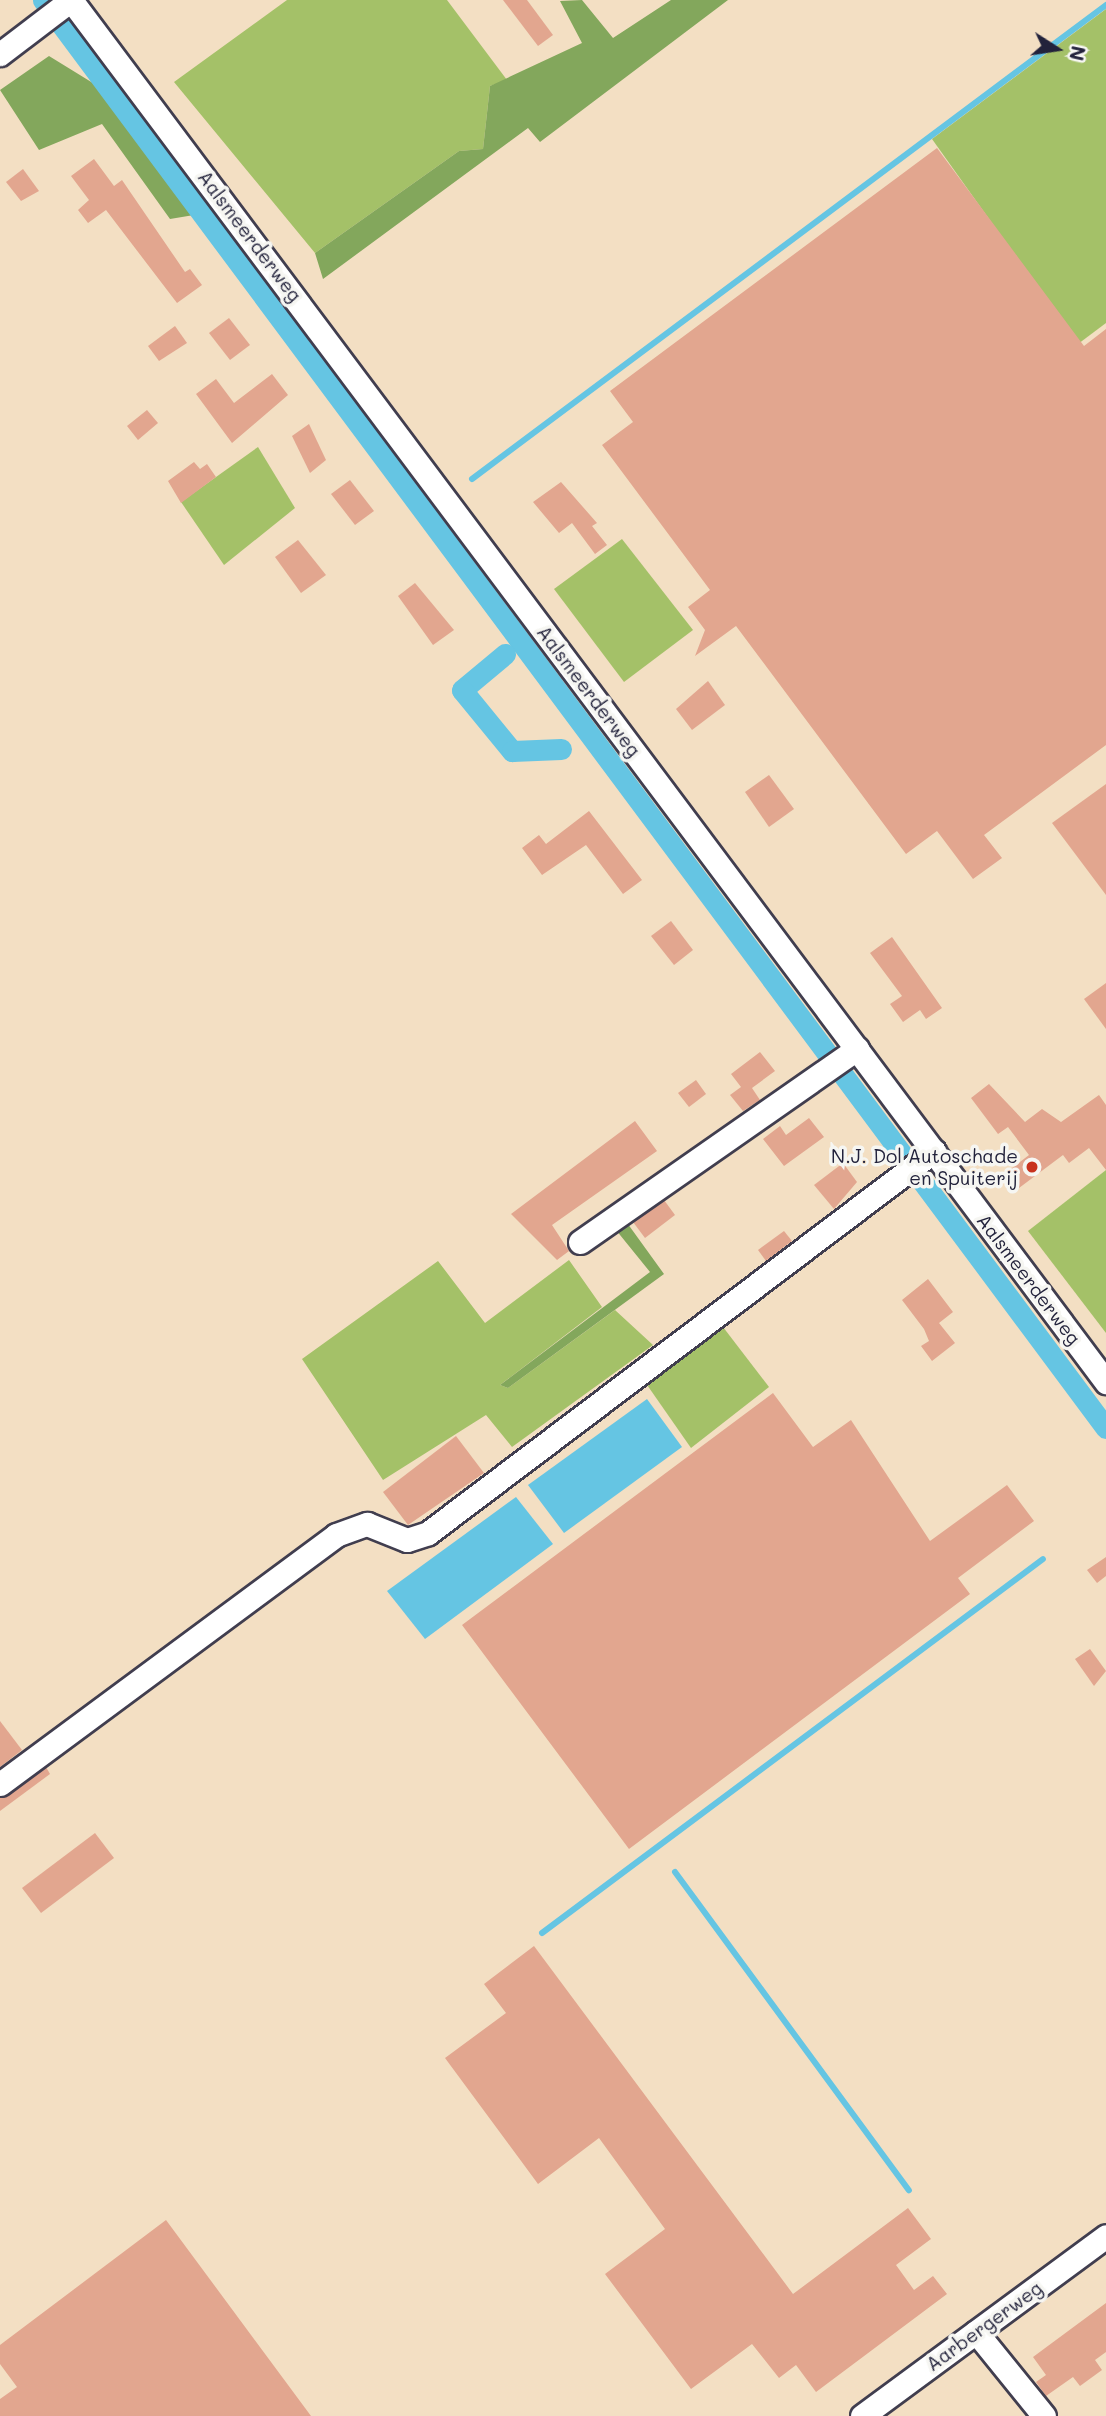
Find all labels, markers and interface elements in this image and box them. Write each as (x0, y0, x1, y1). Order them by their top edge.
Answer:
north arrow (1022, 14, 1092, 84)
text: N (1064, 44, 1092, 63)
street label: Aalsmeerderweg (193, 166, 307, 306)
street label: Aalsmeerderweg (532, 621, 646, 761)
place label: N.J. Dol Autoschade en Spuiterij (831, 1145, 1018, 1189)
marker: N.J. Dol Autoschade en Spuiterij (1024, 1159, 1040, 1175)
street label: Aalsmeerderweg (972, 1209, 1086, 1349)
street label: Aarbergerweg (922, 2276, 1046, 2376)

